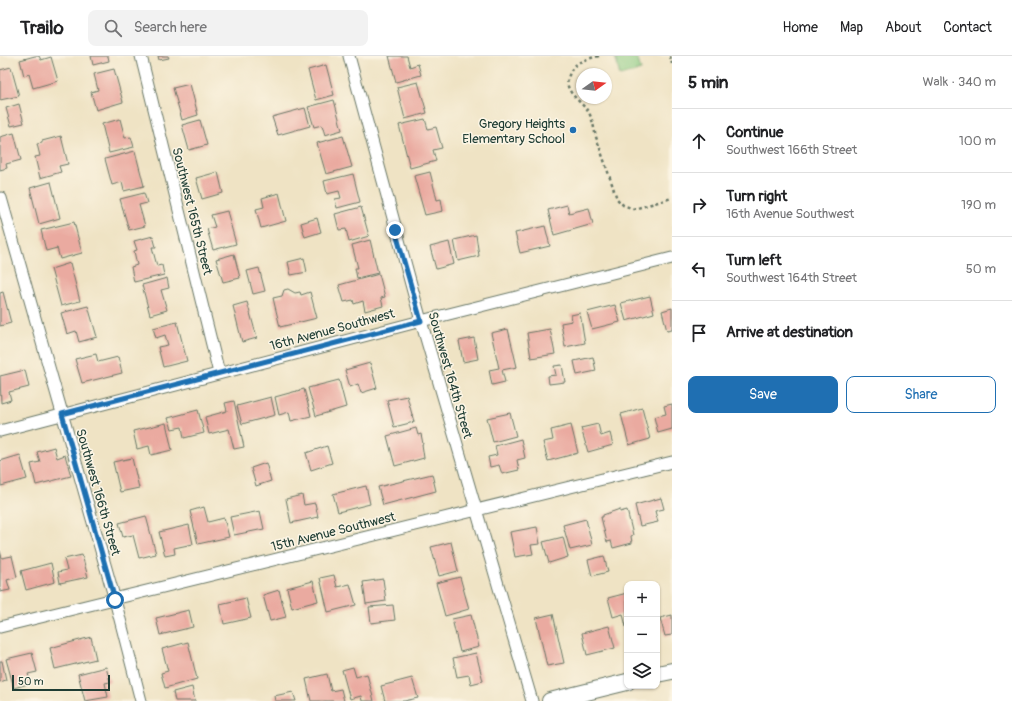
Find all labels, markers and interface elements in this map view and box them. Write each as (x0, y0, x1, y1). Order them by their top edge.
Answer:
search box (88, 10, 368, 46)
text: Trailo (20, 16, 64, 40)
icon: search (102, 17, 124, 39)
text: Search here (134, 18, 207, 37)
text: Home (783, 19, 818, 36)
text: Map (840, 19, 863, 36)
text: About (885, 19, 921, 36)
text: Contact (943, 19, 992, 36)
north arrow (576, 68, 612, 104)
text: 5 min (688, 72, 728, 93)
text: Walk · 340 m (922, 74, 996, 90)
place label: Gregory Heights Elementary School (462, 116, 565, 147)
text: Continue (726, 123, 784, 142)
marker: Gregory Heights Elementary School (568, 125, 578, 135)
icon: ahead (688, 130, 710, 152)
text: 100 m (959, 133, 996, 149)
text: Southwest 166th Street (726, 142, 857, 158)
street label: Southwest 165th Street (168, 146, 216, 277)
text: Turn right (726, 187, 787, 206)
icon: right (688, 194, 710, 216)
text: 190 m (961, 197, 996, 213)
text: 16th Avenue Southwest (726, 206, 854, 222)
route end (386, 221, 404, 239)
text: Turn left (726, 251, 782, 270)
icon: left (688, 258, 710, 280)
text: 50 m (966, 261, 996, 277)
text: Southwest 164th Street (726, 270, 857, 286)
street label: 16th Avenue Southwest (268, 305, 397, 354)
street label: Southwest 164th Street (424, 310, 476, 441)
icon: arrive (688, 322, 710, 344)
text: Arrive at destination (726, 323, 853, 342)
button: Save (688, 376, 838, 413)
button: Share (846, 376, 996, 413)
street label: Southwest 166th Street (72, 427, 124, 558)
street label: 15th Avenue Southwest (269, 509, 398, 555)
map controls (624, 581, 660, 689)
button: + (624, 581, 660, 617)
route start (106, 591, 124, 609)
button: − (624, 617, 660, 653)
button: layers (624, 653, 660, 689)
scale bar (12, 673, 110, 692)
text: 50 m (18, 675, 44, 688)

